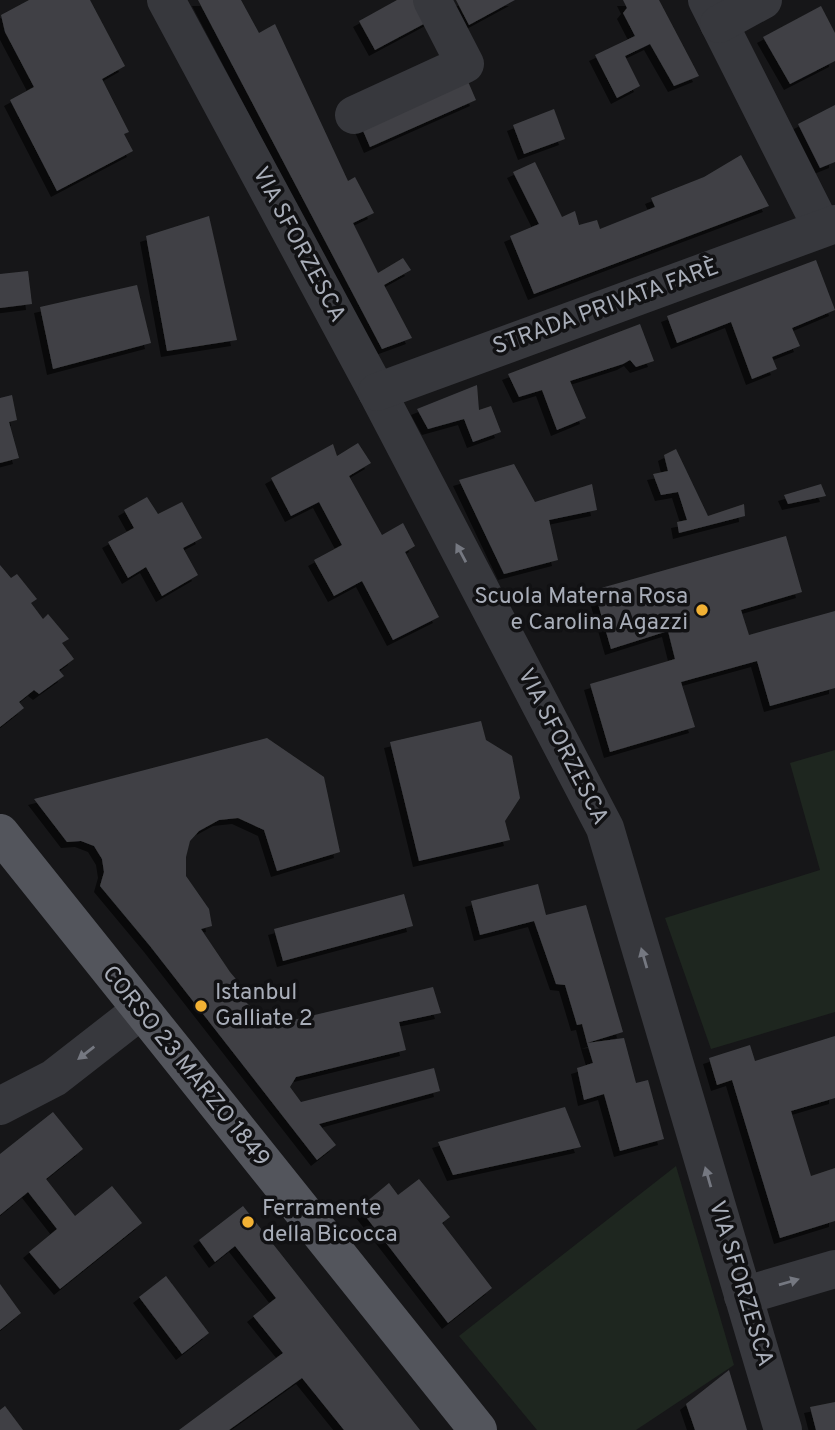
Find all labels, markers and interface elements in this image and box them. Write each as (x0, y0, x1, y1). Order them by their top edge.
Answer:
street label: VIA SFORZESCA (245, 162, 351, 328)
street label: STRADA PRIVATA FARÈ (489, 253, 723, 362)
one-way arrow (456, 543, 467, 563)
place label: Scuola Materna Rosa e Carolina Agazzi (474, 583, 688, 638)
marker: Scuola Materna Rosa e Carolina Agazzi (694, 602, 710, 618)
street label: VIA SFORZESCA (510, 664, 614, 830)
one-way arrow (638, 948, 648, 969)
street label: CORSO 23 MARZO 1849 (95, 960, 275, 1174)
place label: Istanbul Galliate 2 (215, 979, 313, 1034)
marker: Istanbul Galliate 2 (193, 998, 209, 1014)
one-way arrow (78, 1045, 95, 1060)
one-way arrow (702, 1166, 712, 1187)
place label: Ferramente della Bicocca (262, 1195, 398, 1250)
street label: VIA SFORZESCA (701, 1198, 779, 1370)
marker: Ferramente della Bicocca (240, 1214, 256, 1230)
one-way arrow (779, 1277, 800, 1287)

